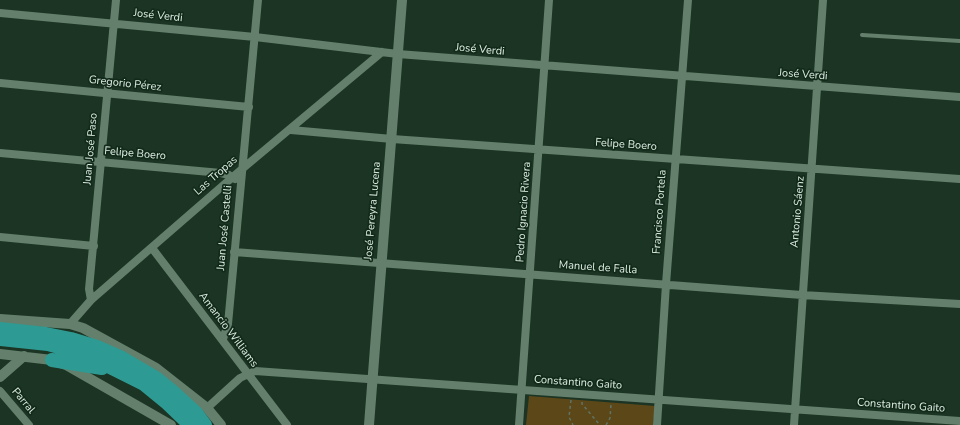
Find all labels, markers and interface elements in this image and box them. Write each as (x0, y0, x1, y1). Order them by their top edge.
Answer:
street label: José Verdi (133, 7, 183, 25)
street label: José Verdi (455, 41, 505, 59)
street label: José Verdi (778, 67, 828, 83)
street label: Gregorio Pérez (88, 74, 162, 94)
street label: Juan José Paso (81, 112, 101, 186)
street label: Felipe Boero (595, 136, 657, 154)
street label: Felipe Boero (104, 145, 166, 163)
street label: Las Tropas (192, 154, 240, 198)
street label: José Pereyra Lucena (362, 161, 384, 261)
street label: Pedro Ignacio Rivera (514, 161, 534, 263)
street label: Francisco Portela (650, 169, 670, 255)
street label: Antonio Sáenz (788, 176, 808, 248)
street label: Juan José Castelli (215, 185, 235, 271)
street label: Manuel de Falla (558, 259, 638, 277)
street label: Amancio Williams (196, 290, 260, 370)
street label: Constantino Gaito (533, 373, 623, 393)
street label: Parral (8, 385, 38, 417)
street label: Constantino Gaito (856, 396, 946, 416)

